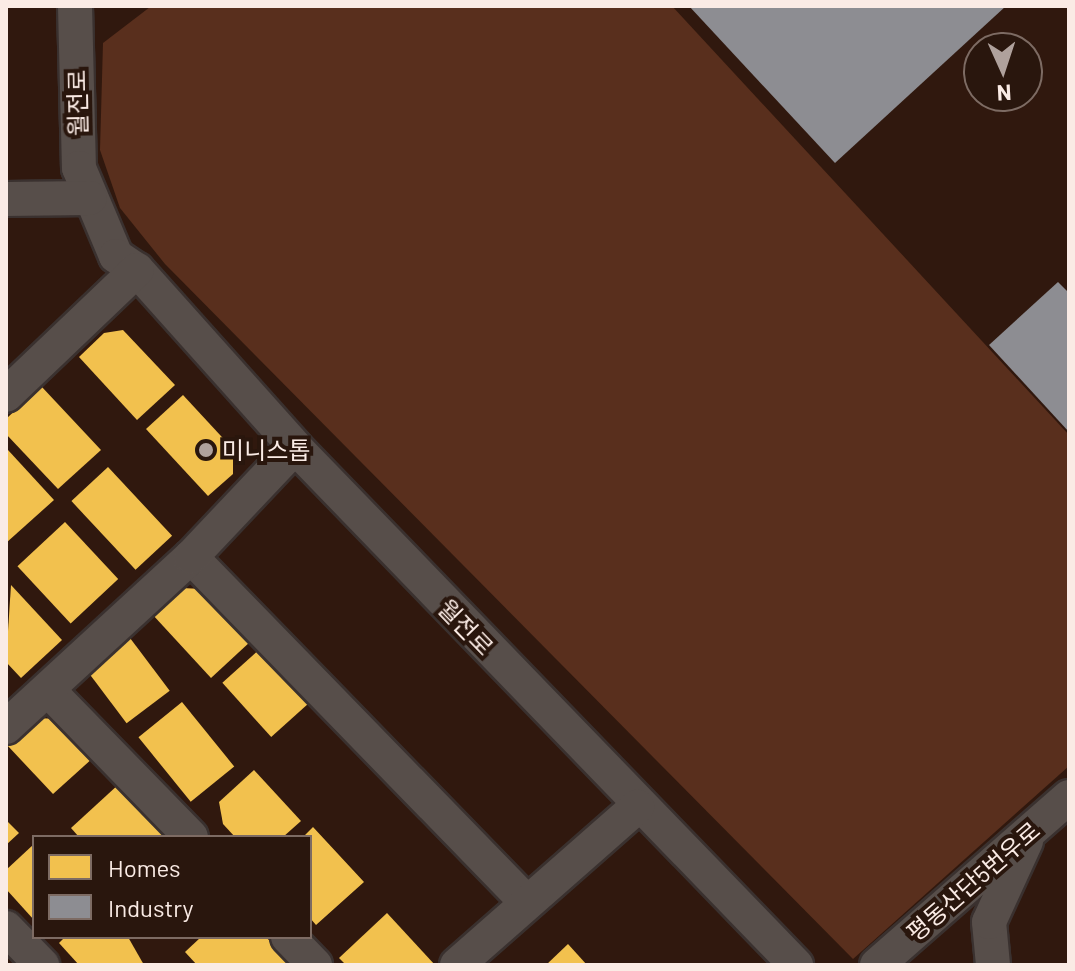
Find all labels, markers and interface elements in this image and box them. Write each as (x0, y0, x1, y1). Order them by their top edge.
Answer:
north arrow (963, 32, 1043, 112)
street label: 월전로 (62, 70, 92, 136)
text: N (996, 81, 1012, 107)
place label: 미니스톱 (222, 436, 310, 464)
marker: 미니스톱 (197, 441, 215, 459)
street label: 월전로 (433, 593, 499, 661)
street label: 평동산단5번우로 (901, 815, 1045, 947)
legend (32, 835, 312, 939)
text: Homes (108, 853, 181, 882)
text: Industry (108, 893, 194, 922)

